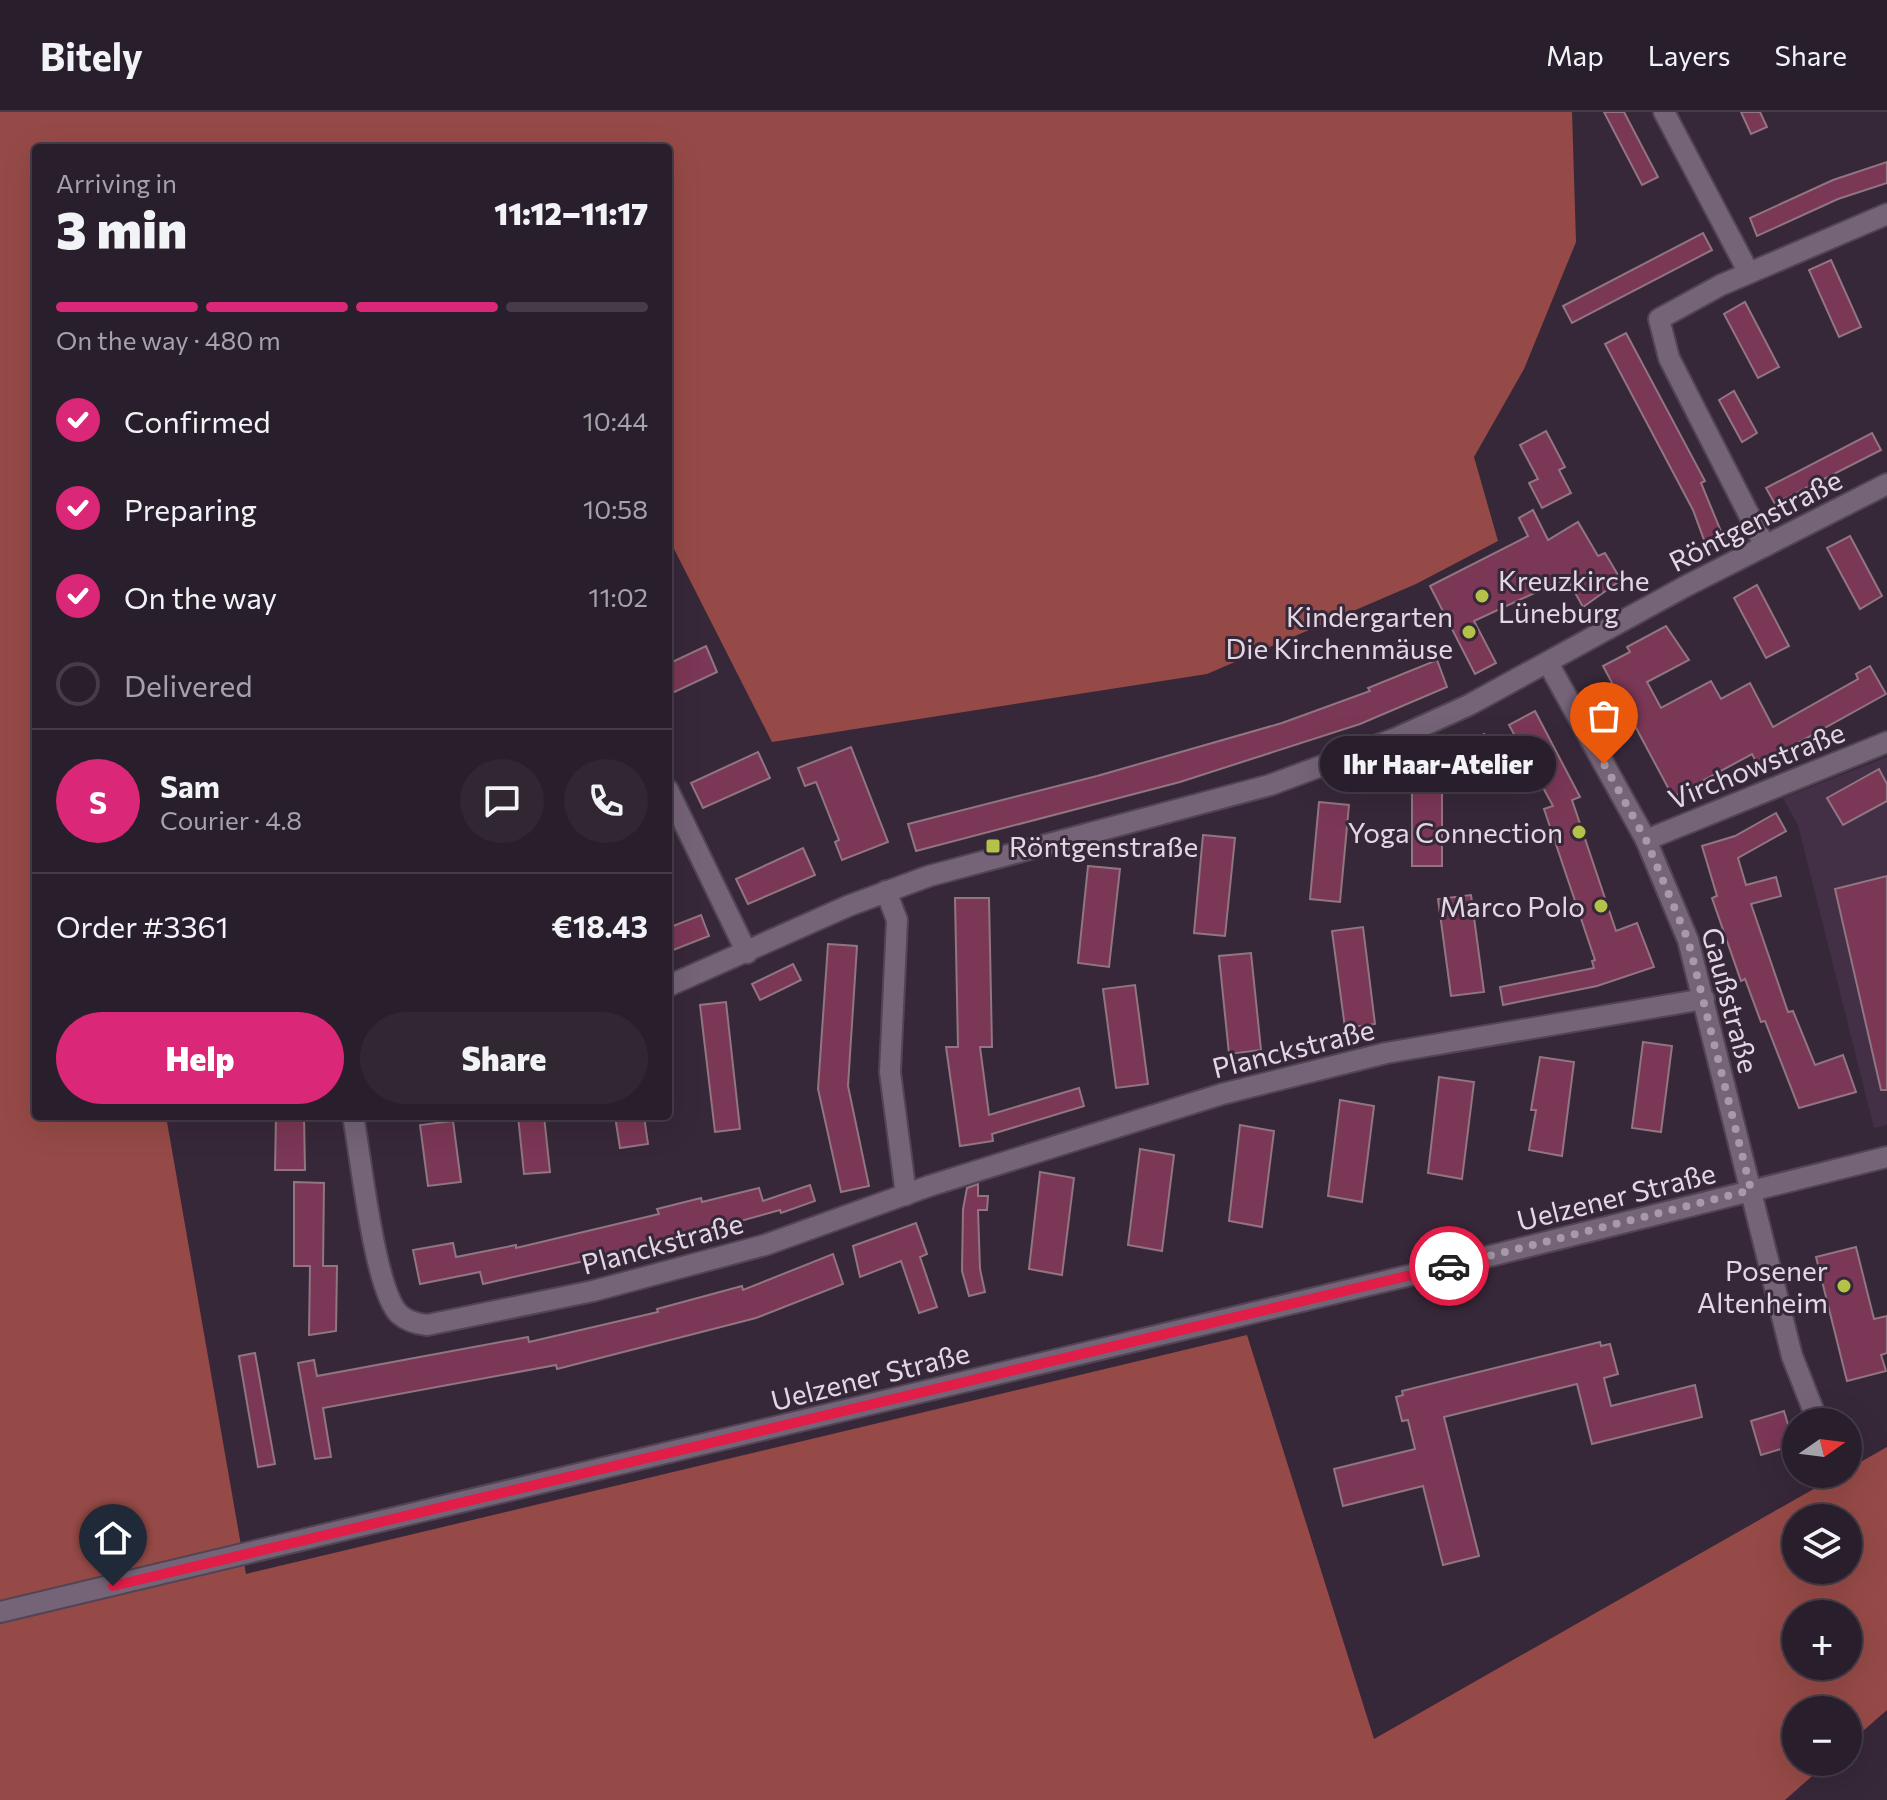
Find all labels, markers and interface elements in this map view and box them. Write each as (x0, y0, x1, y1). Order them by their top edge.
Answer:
text: Bitely (40, 32, 143, 79)
text: Map (1546, 38, 1604, 72)
text: Layers (1648, 38, 1730, 72)
text: Share (1774, 38, 1847, 72)
text: Arriving in (56, 167, 177, 198)
text: 11:12–11:17 (494, 194, 648, 231)
text: 3 min (56, 196, 187, 260)
text: On the way · 480 m (56, 324, 281, 355)
icon: check (56, 398, 100, 442)
text: Confirmed (124, 402, 271, 439)
text: 10:44 (583, 405, 648, 436)
street label: Röntgenstraße (1663, 462, 1847, 578)
icon: check (56, 486, 100, 530)
text: Preparing (124, 490, 257, 527)
text: 10:58 (583, 493, 648, 524)
place label: Kreuzkirche Lüneburg (1498, 563, 1650, 629)
icon: check (56, 574, 100, 618)
text: On the way (124, 578, 277, 615)
text: 11:02 (588, 581, 648, 612)
marker: Kreuzkirche Lüneburg (1473, 587, 1491, 605)
place label: Kindergarten Die Kirchenmäuse (1226, 599, 1453, 665)
marker: Kindergarten Die Kirchenmäuse (1460, 623, 1478, 641)
text: Delivered (124, 666, 253, 703)
pin (1570, 682, 1638, 764)
icon: bag (1582, 694, 1626, 738)
street label: Virchowstraße (1663, 714, 1849, 816)
callout: Ihr Haar-Atelier (1320, 736, 1556, 792)
text: Ihr Haar-Atelier (1343, 748, 1533, 779)
button: chat (460, 759, 544, 843)
button: phone (564, 759, 648, 843)
text: Sam (160, 767, 220, 804)
text: S (89, 783, 107, 820)
text: Courier · 4.8 (160, 804, 302, 835)
place label: Yoga Connection (1348, 815, 1563, 849)
marker: Yoga Connection (1570, 823, 1588, 841)
place label: Röntgenstraße (1009, 829, 1198, 863)
marker: Röntgenstraße (984, 837, 1002, 855)
place label: Marco Polo (1440, 889, 1585, 923)
marker: Marco Polo (1592, 897, 1610, 915)
text: Order #3361 (56, 907, 229, 944)
text: €18.43 (552, 907, 648, 944)
street label: Gaußstraße (1695, 924, 1767, 1076)
street label: Planckstraße (1208, 1011, 1378, 1085)
button: Help (56, 1012, 344, 1104)
button: Share (360, 1012, 648, 1104)
street label: Uelzener Straße (1513, 1155, 1719, 1237)
street label: Planckstraße (578, 1205, 746, 1281)
courier (1409, 1226, 1489, 1306)
icon: car (1427, 1244, 1471, 1288)
place label: Posener Altenheim (1697, 1253, 1828, 1319)
marker: Posener Altenheim (1835, 1277, 1853, 1295)
street label: Uelzener Straße (767, 1335, 973, 1417)
north arrow (1782, 1408, 1862, 1488)
map controls (1782, 1408, 1862, 1776)
pin (79, 1504, 147, 1586)
button: layers (1782, 1504, 1862, 1584)
icon: home (91, 1516, 135, 1560)
button: + (1782, 1600, 1862, 1680)
button: − (1782, 1696, 1862, 1776)

